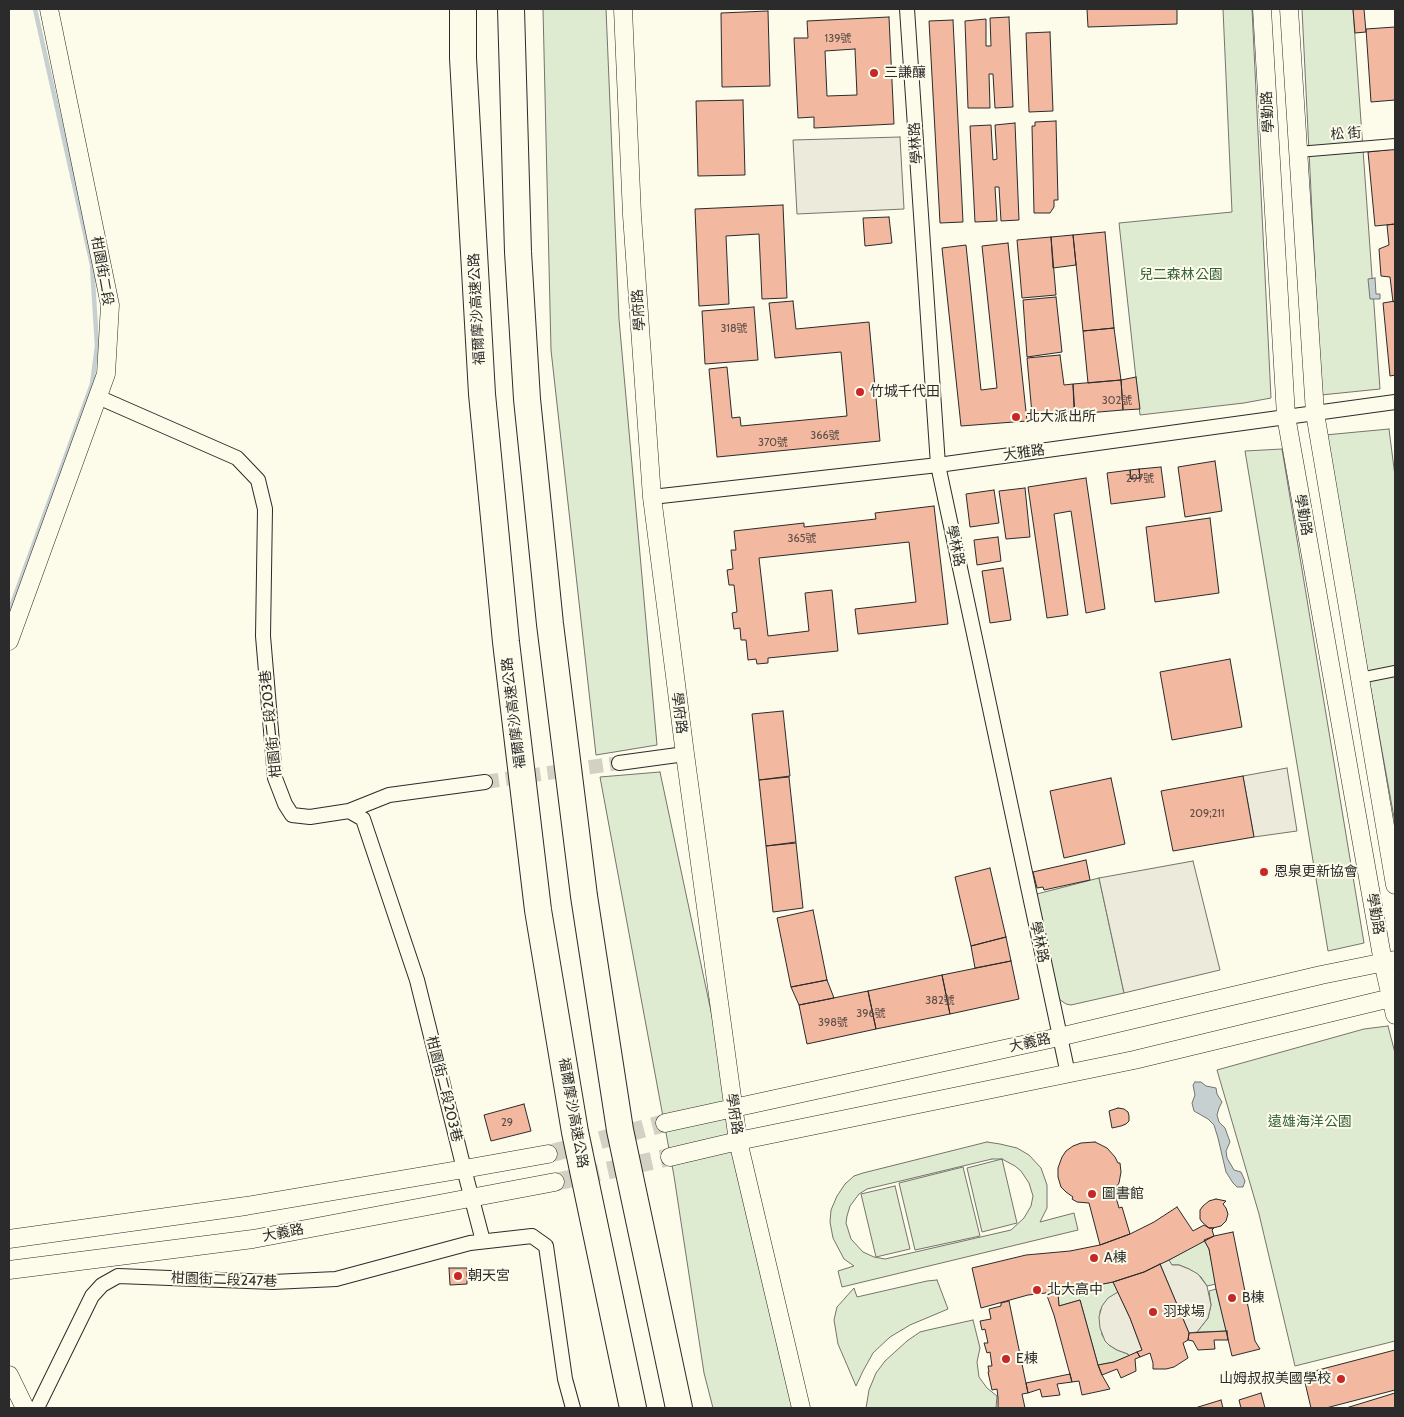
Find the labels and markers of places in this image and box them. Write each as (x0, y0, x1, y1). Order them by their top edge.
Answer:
place label: 三謙釀 (884, 65, 926, 81)
marker: 三謙釀 (868, 67, 880, 79)
place label: 竹城千代田 (870, 384, 940, 400)
marker: 竹城千代田 (854, 386, 866, 398)
place label: 北大派出所 (1026, 409, 1096, 425)
marker: 北大派出所 (1010, 411, 1022, 423)
place label: 恩泉更新協會 (1274, 864, 1358, 880)
marker: 恩泉更新協會 (1258, 866, 1270, 878)
place label: 圖書館 (1102, 1186, 1144, 1202)
marker: 圖書館 (1086, 1188, 1098, 1200)
place label: A棟 (1104, 1250, 1127, 1266)
marker: A棟 (1088, 1252, 1100, 1264)
place label: 朝天宮 (468, 1268, 510, 1284)
marker: 朝天宮 (452, 1270, 464, 1282)
place label: 北大高中 (1047, 1282, 1103, 1298)
marker: 北大高中 (1031, 1284, 1043, 1296)
place label: B棟 (1242, 1290, 1264, 1306)
marker: B棟 (1226, 1292, 1238, 1304)
place label: 羽球場 (1163, 1304, 1205, 1320)
marker: 羽球場 (1147, 1306, 1159, 1318)
place label: E棟 (1016, 1351, 1038, 1367)
marker: E棟 (1000, 1353, 1012, 1365)
place label: 山姆叔叔美國學校 (1219, 1371, 1331, 1387)
marker: 山姆叔叔美國學校 (1335, 1373, 1347, 1385)

